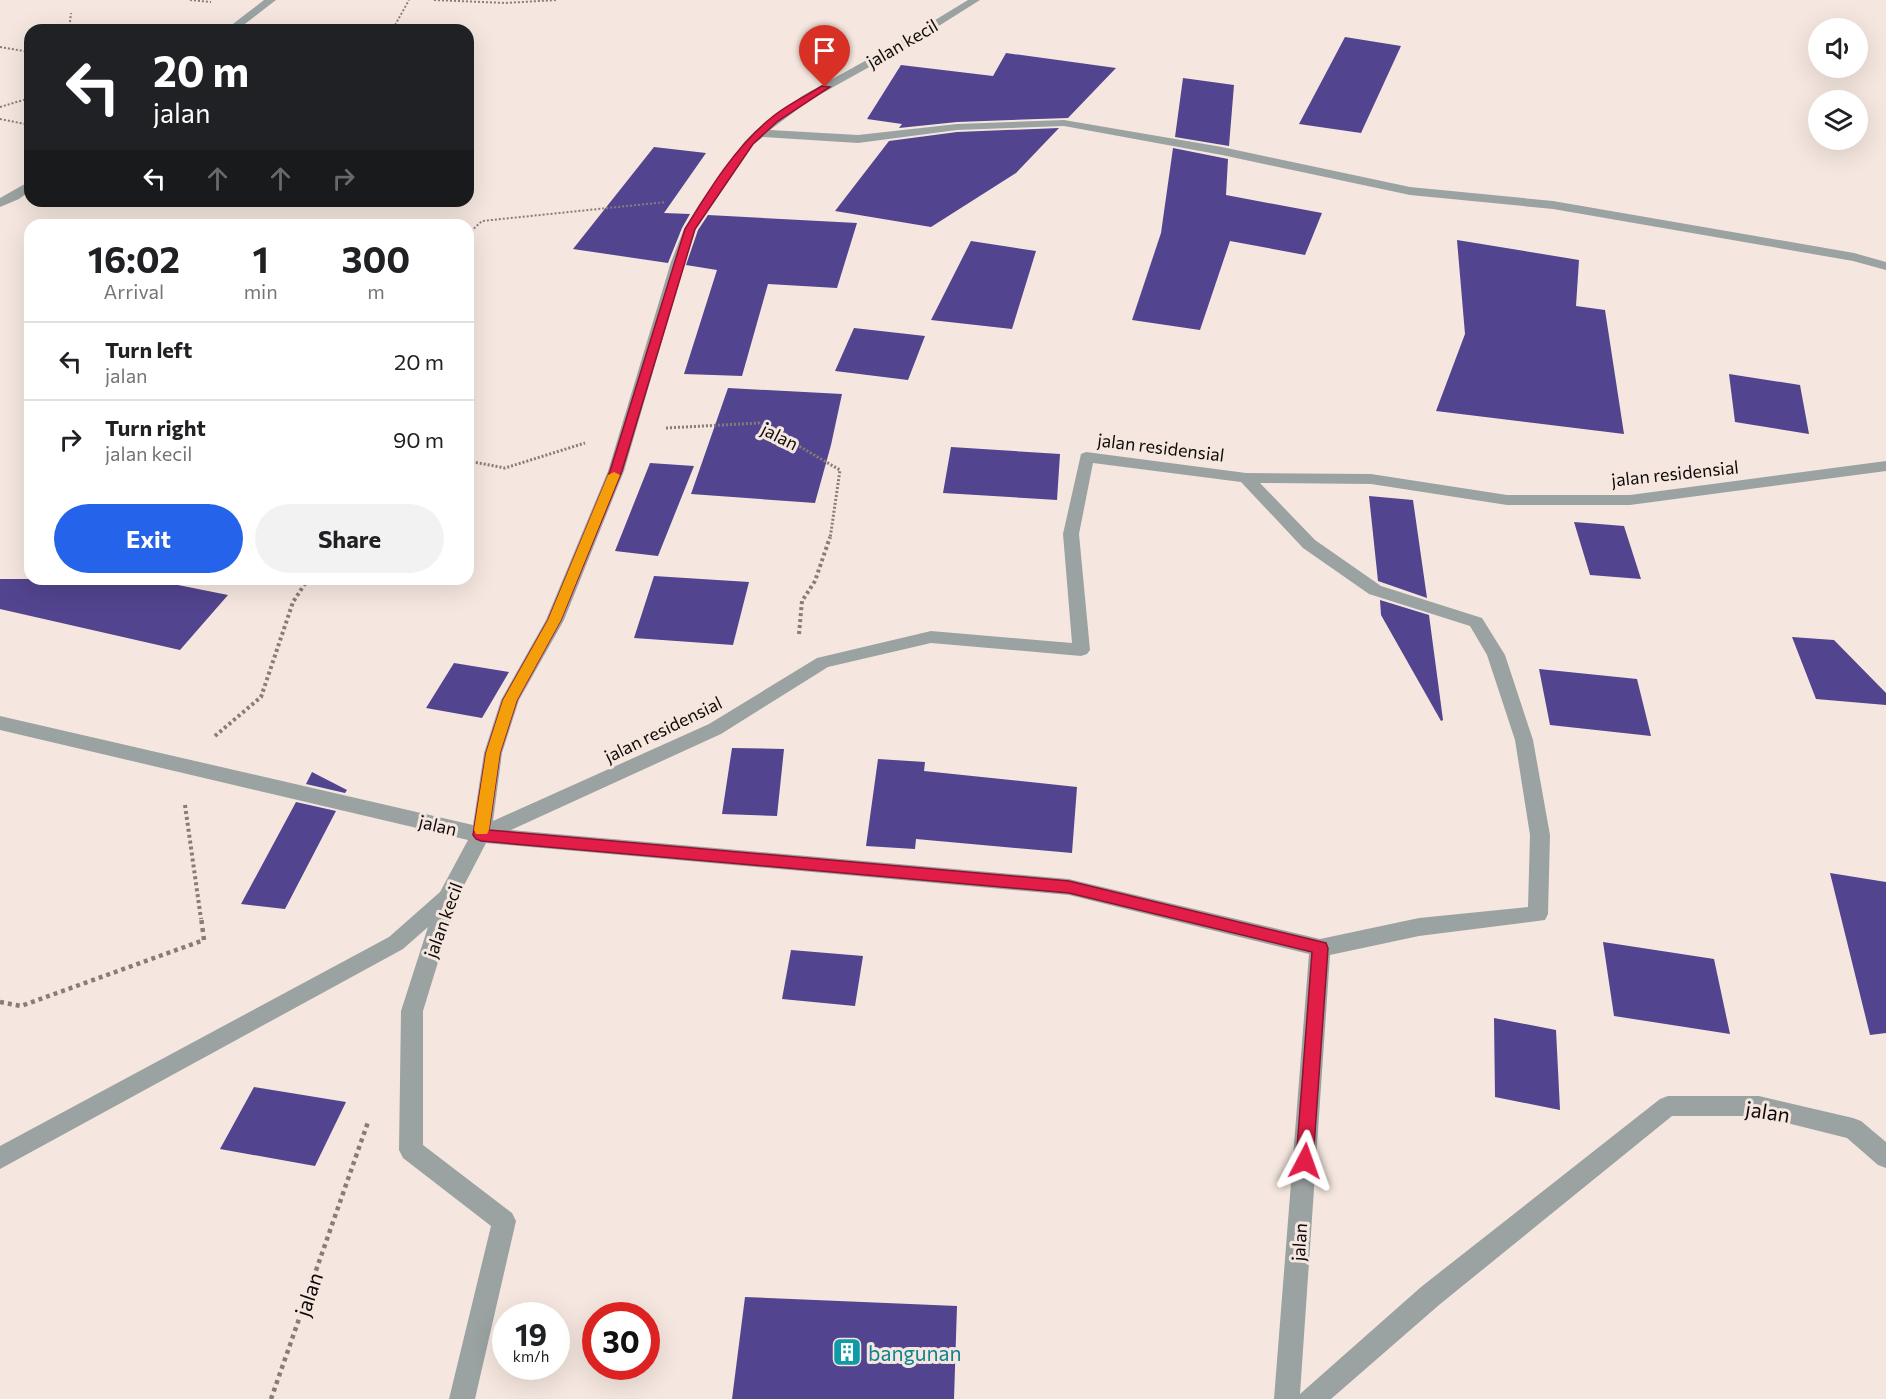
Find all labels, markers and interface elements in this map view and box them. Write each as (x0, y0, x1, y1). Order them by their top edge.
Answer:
street label: jalan kecil (862, 14, 942, 72)
map controls (1808, 18, 1868, 150)
button: sound (1808, 18, 1868, 78)
pin (799, 25, 850, 87)
icon: arrive (808, 34, 841, 67)
text: 20 m (153, 44, 249, 96)
icon: left (54, 48, 132, 126)
button: layers (1808, 90, 1868, 150)
text: jalan (153, 96, 210, 129)
icon: left (138, 162, 171, 195)
icon: ahead (201, 162, 234, 195)
icon: ahead (264, 162, 297, 195)
icon: right (327, 162, 360, 195)
text: 16:02 (88, 236, 180, 280)
text: 1 (253, 236, 269, 280)
text: 300 (341, 236, 410, 280)
text: Arrival (104, 279, 164, 303)
text: min (244, 279, 278, 303)
text: m (367, 279, 385, 303)
text: Turn left (105, 336, 192, 363)
icon: left (54, 345, 87, 378)
text: 20 m (394, 348, 444, 375)
text: jalan (105, 363, 148, 387)
text: Turn right (105, 414, 206, 441)
street label: jalan (758, 418, 802, 454)
icon: right (54, 423, 87, 456)
text: 90 m (393, 426, 444, 453)
street label: jalan residensial (1096, 428, 1226, 466)
text: jalan kecil (105, 441, 192, 465)
street label: jalan residensial (1610, 455, 1740, 491)
button: Exit (54, 504, 243, 573)
button: Share (255, 504, 444, 573)
street label: jalan residensial (601, 691, 725, 767)
street label: jalan (417, 810, 459, 840)
street label: jalan kecil (419, 879, 467, 961)
street label: jalan (1744, 1095, 1792, 1127)
position arrow (1273, 1129, 1337, 1193)
street label: jalan (1287, 1222, 1311, 1262)
street label: jalan (289, 1269, 327, 1319)
speed limit sign: 30 (582, 1302, 660, 1380)
text: 19 (515, 1315, 547, 1352)
building icon: bangunan (831, 1336, 863, 1368)
place label: bangunan (868, 1340, 962, 1365)
text: km/h (513, 1347, 549, 1365)

